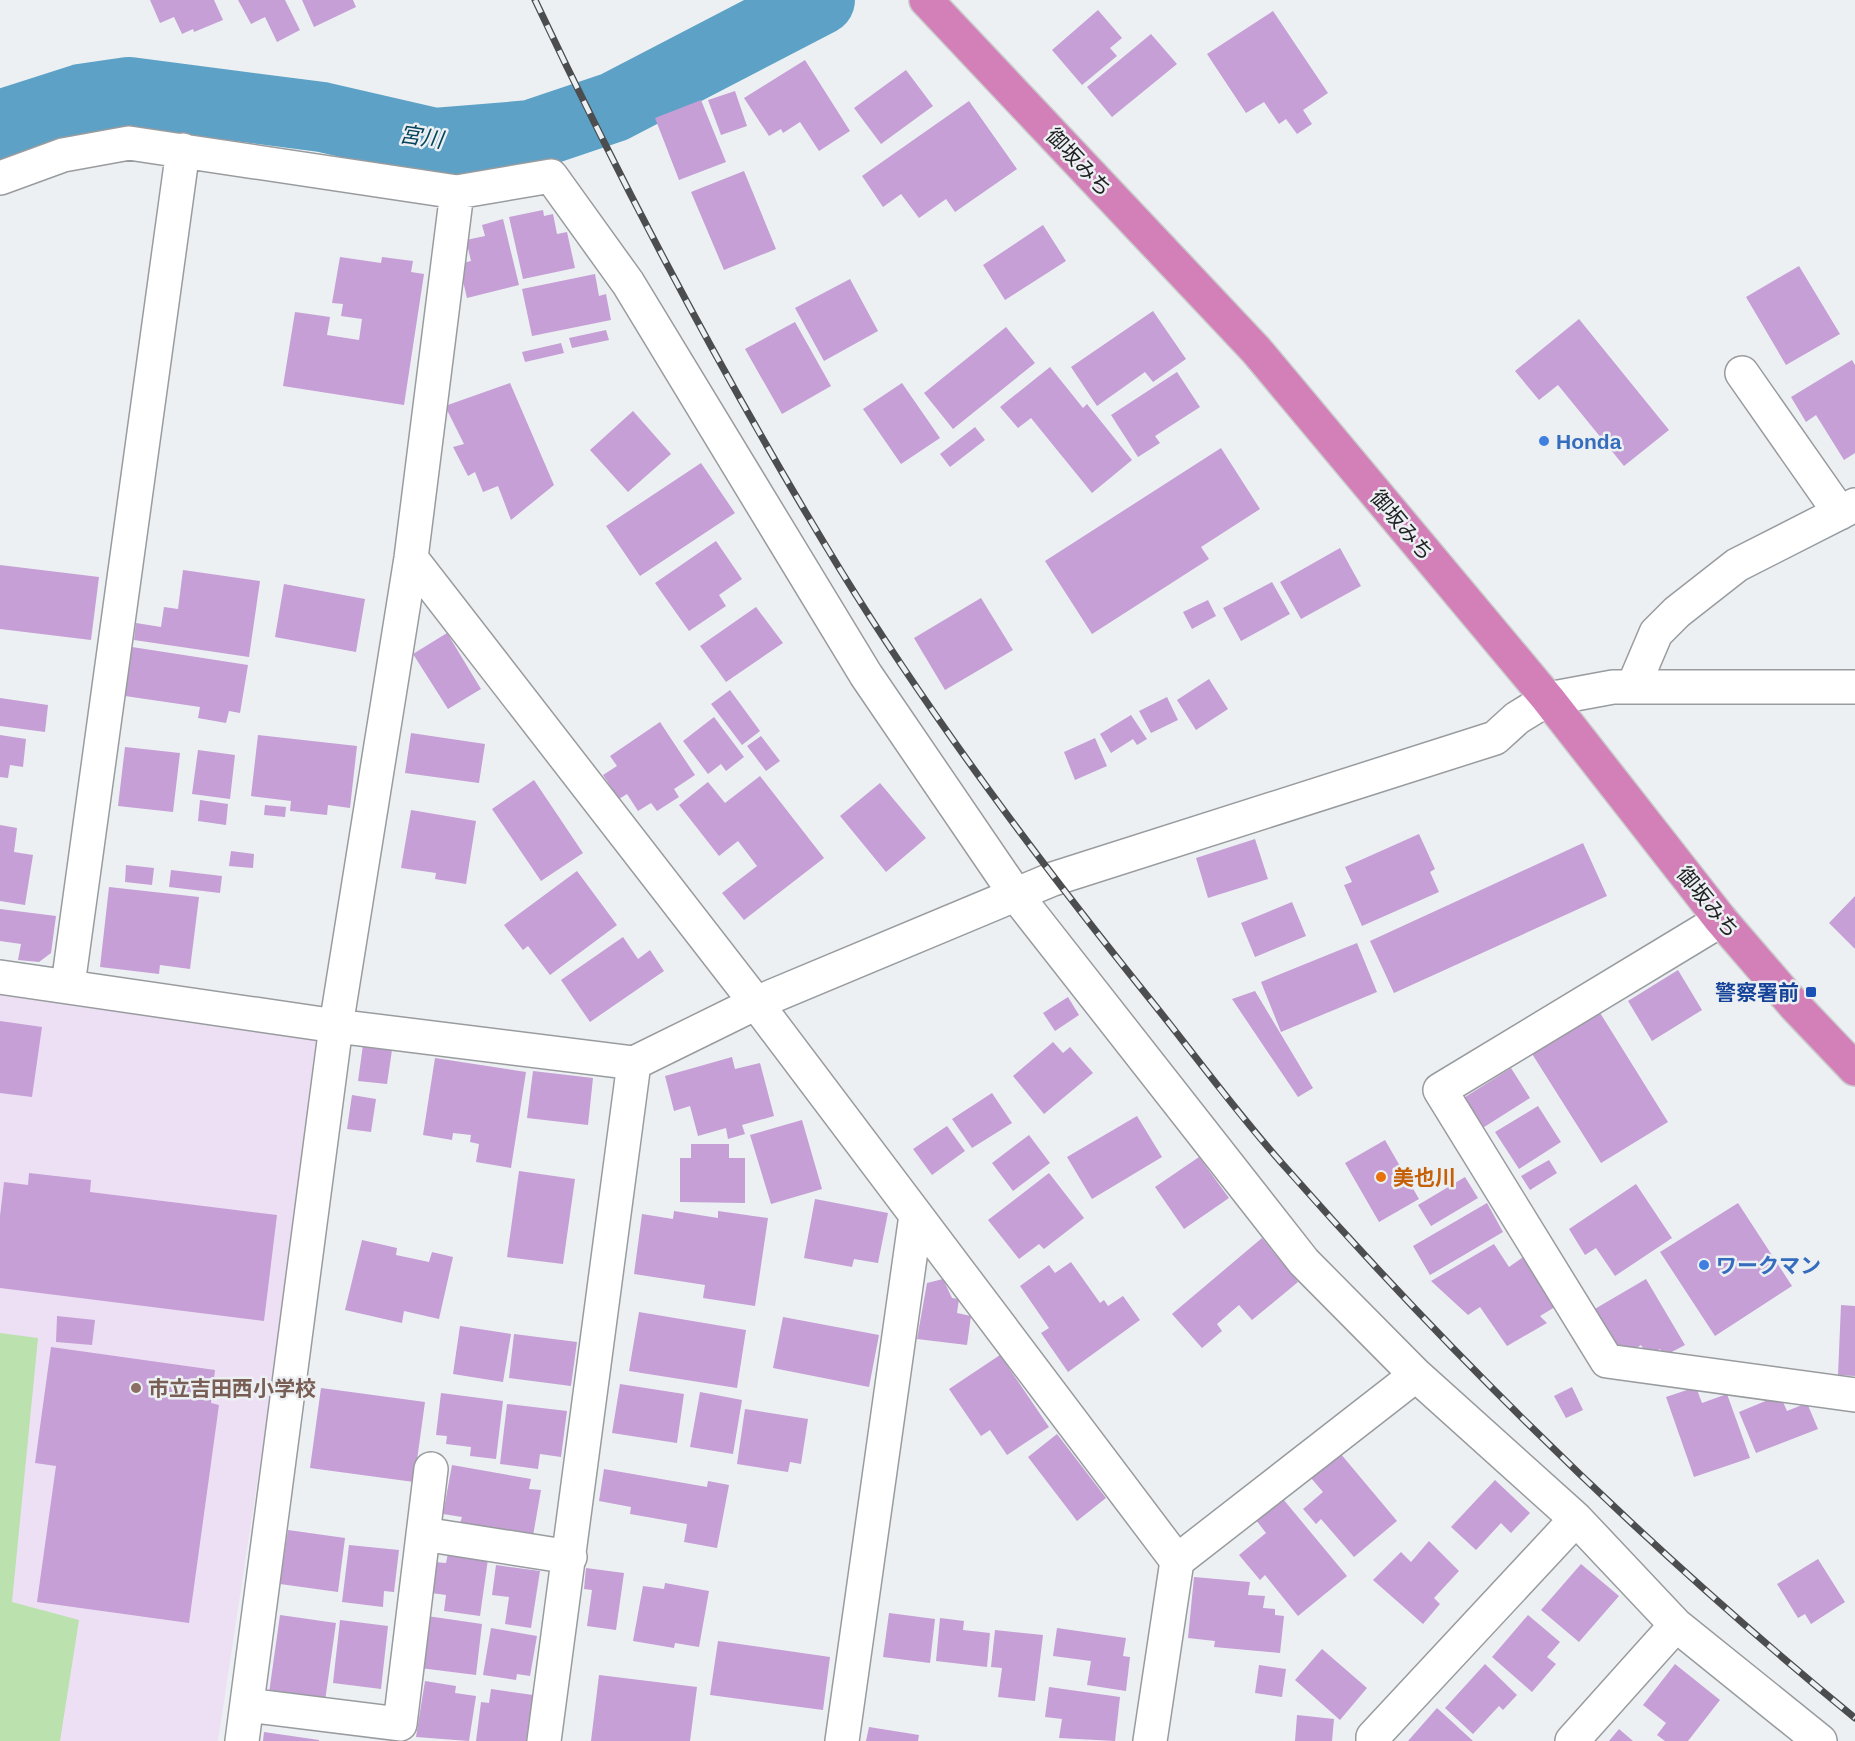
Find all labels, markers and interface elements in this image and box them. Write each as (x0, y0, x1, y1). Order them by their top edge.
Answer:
water label: 宮川 (397, 122, 446, 153)
street label: 御坂みち (1042, 123, 1116, 201)
place label: Honda (1556, 430, 1622, 453)
marker: Honda (1537, 434, 1551, 448)
street label: 御坂みち (1366, 485, 1438, 565)
street label: 御坂みち (1673, 862, 1743, 942)
place label: 警察署前 (1715, 981, 1799, 1004)
marker: 警察署前 (1804, 985, 1818, 999)
place label: 美也川 (1393, 1166, 1456, 1189)
marker: 美也川 (1374, 1170, 1388, 1184)
place label: ワークマン (1716, 1254, 1821, 1277)
marker: ワークマン (1697, 1258, 1711, 1272)
place label: 市立吉田西小学校 (148, 1377, 316, 1400)
marker: 市立吉田西小学校 (129, 1381, 143, 1395)

